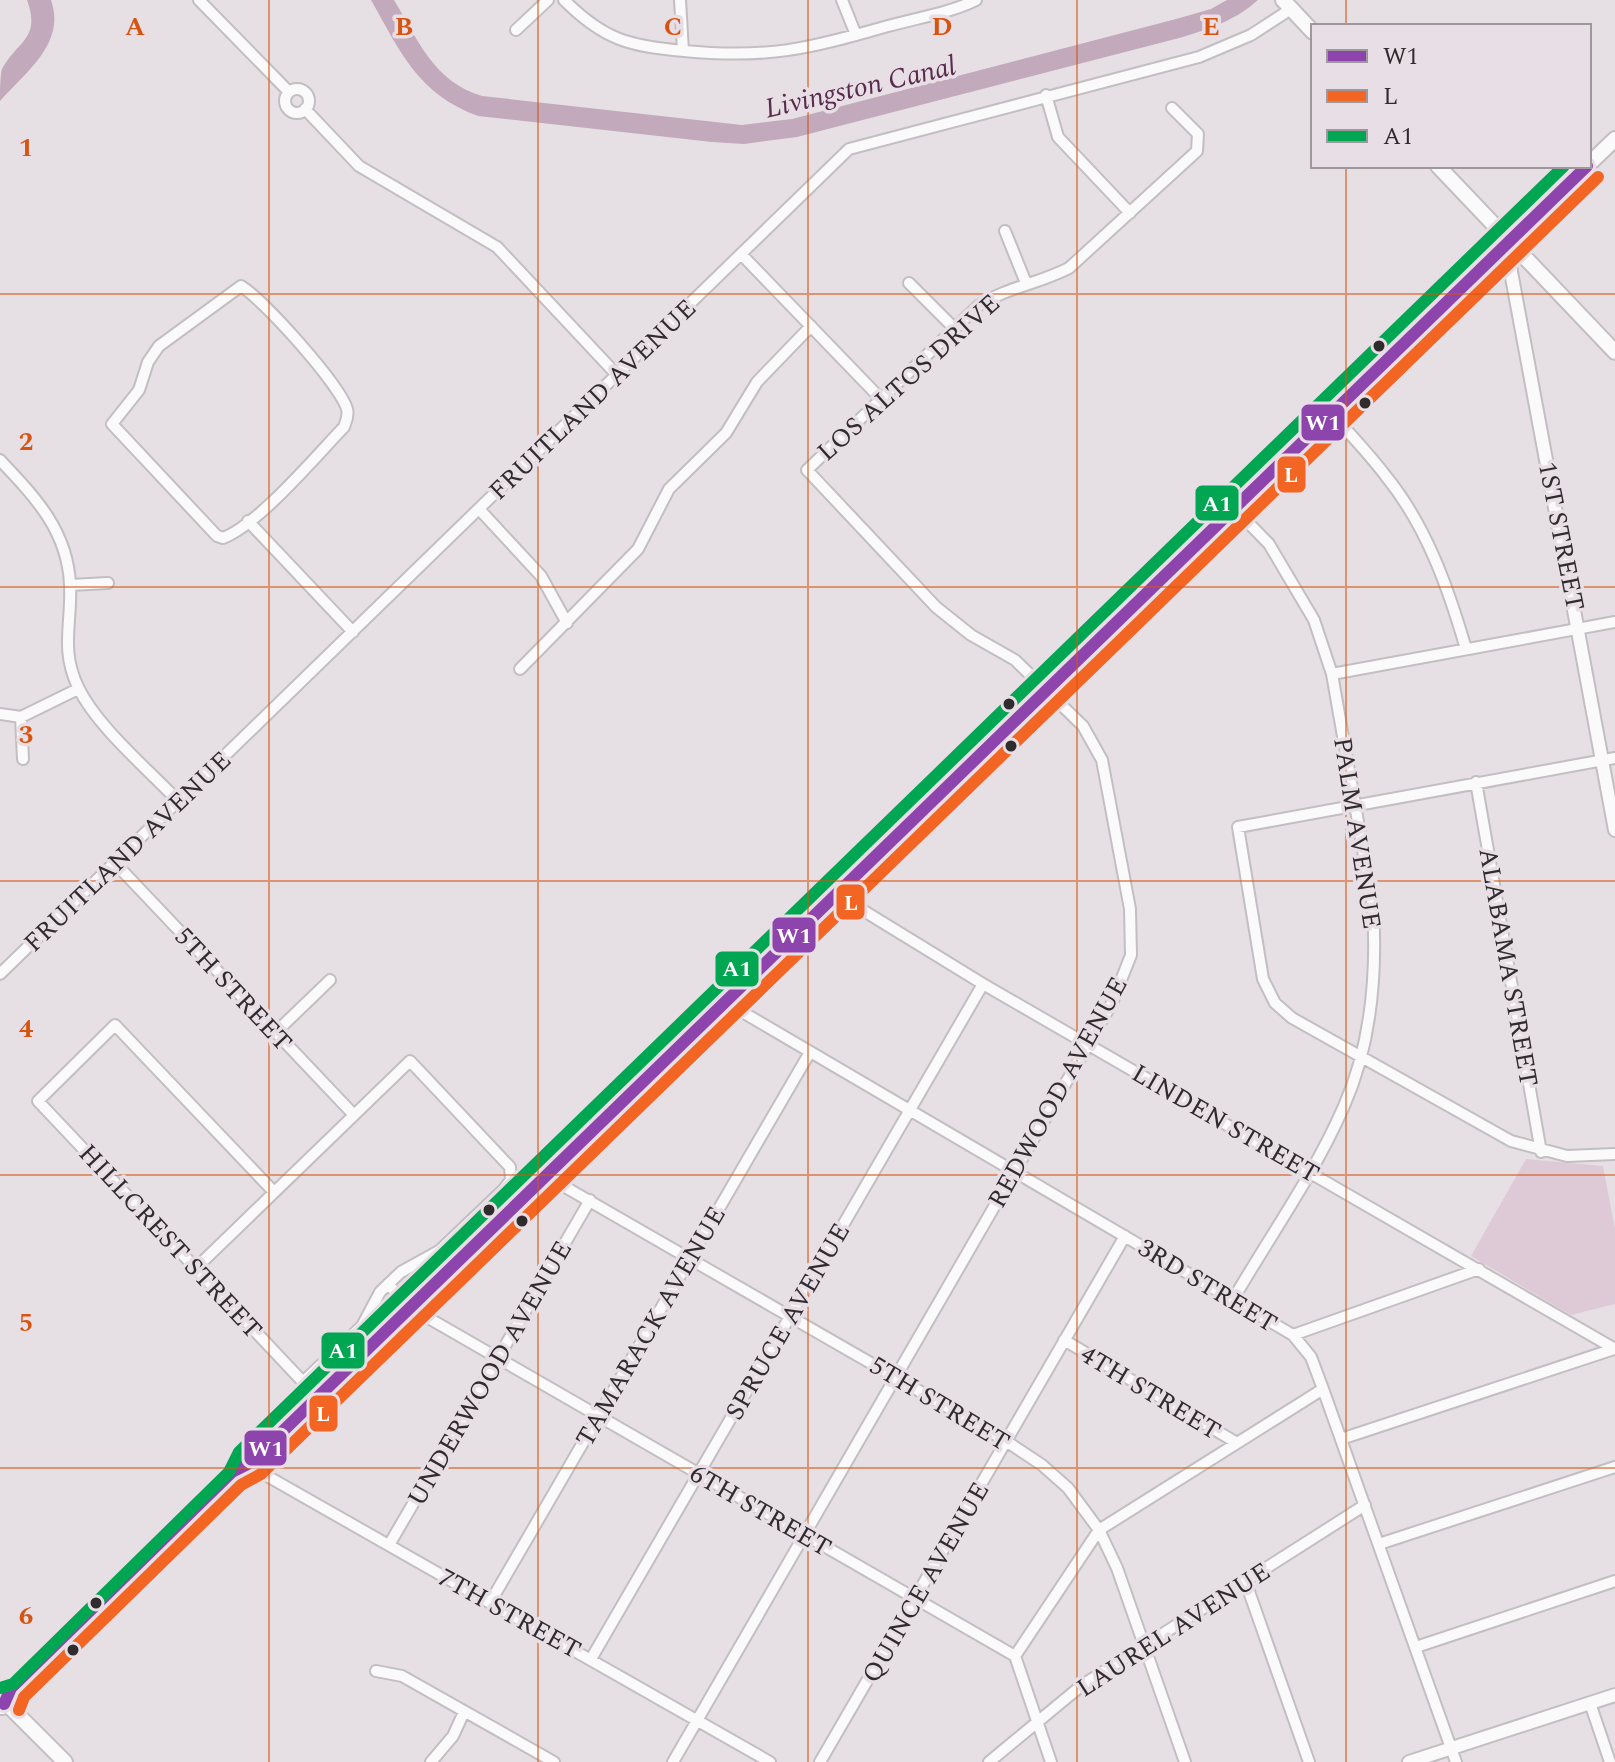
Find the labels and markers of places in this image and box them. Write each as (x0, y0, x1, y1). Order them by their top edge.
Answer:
unlabelled marker (1371, 338, 1387, 354)
unlabelled marker (1357, 395, 1373, 411)
unlabelled marker (1001, 696, 1017, 712)
unlabelled marker (1003, 738, 1019, 754)
unlabelled marker (481, 1202, 497, 1218)
unlabelled marker (514, 1213, 530, 1229)
unlabelled marker (88, 1595, 104, 1611)
unlabelled marker (65, 1642, 81, 1658)

